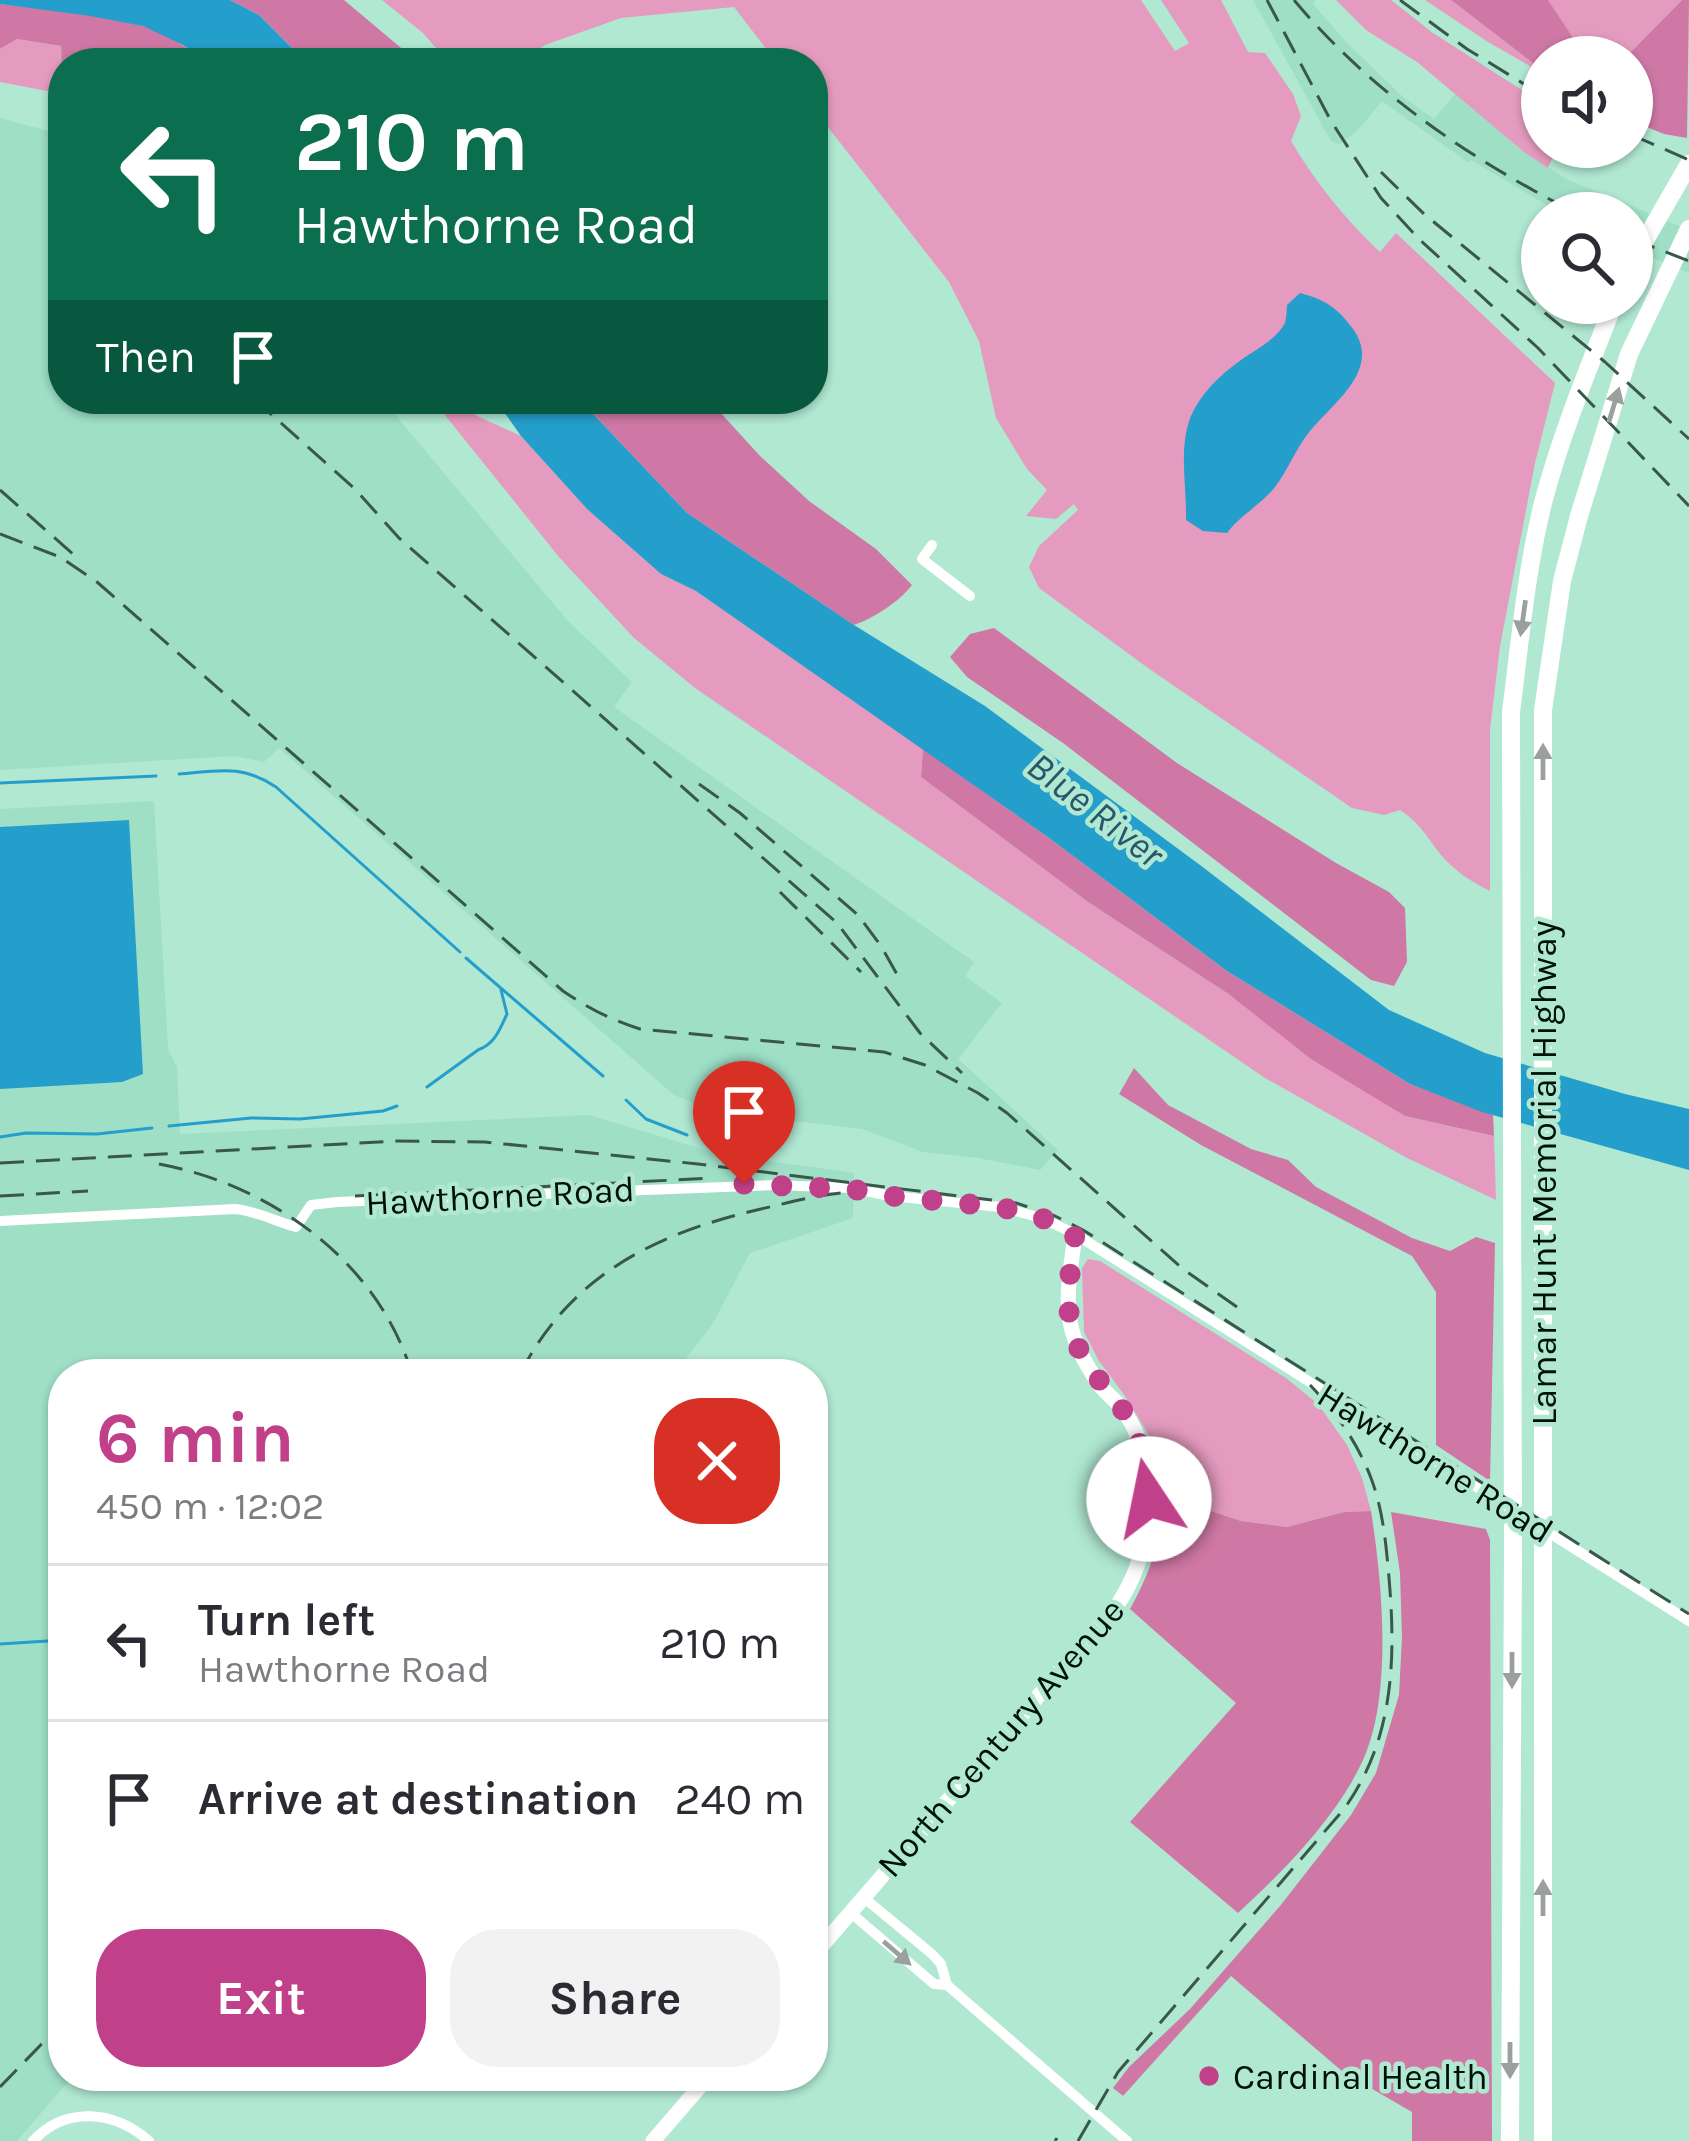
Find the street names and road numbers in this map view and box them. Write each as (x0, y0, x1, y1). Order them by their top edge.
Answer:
street label: Lamar Hunt Memorial Highway (1523, 920, 1565, 1426)
street label: Hawthorne Road (364, 1168, 636, 1224)
street label: Hawthorne Road (1310, 1374, 1561, 1552)
street label: North Century Avenue (868, 1590, 1133, 1886)

